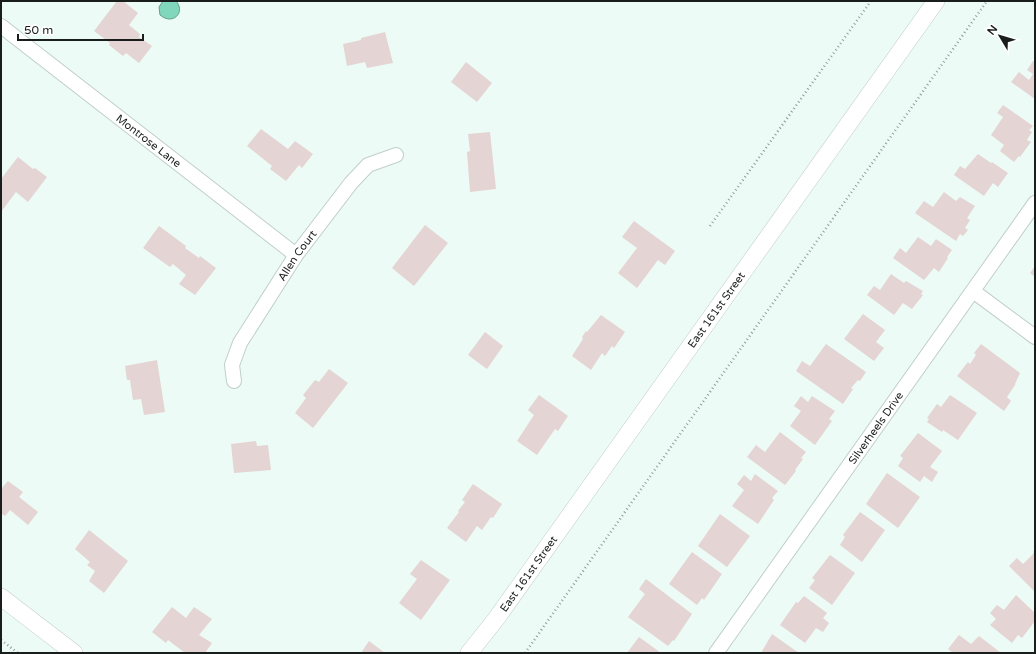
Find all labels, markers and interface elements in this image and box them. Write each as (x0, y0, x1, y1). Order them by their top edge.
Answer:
scale bar (18, 16, 143, 42)
north arrow (980, 16, 1020, 56)
text: 50 m (24, 23, 53, 37)
text: N (985, 23, 1000, 38)
street label: Montrose Lane (113, 112, 183, 170)
street label: Allen Court (275, 228, 319, 283)
street label: East 161st Street (685, 270, 748, 351)
street label: Silverheels Drive (846, 389, 906, 467)
street label: East 161st Street (497, 534, 560, 614)

